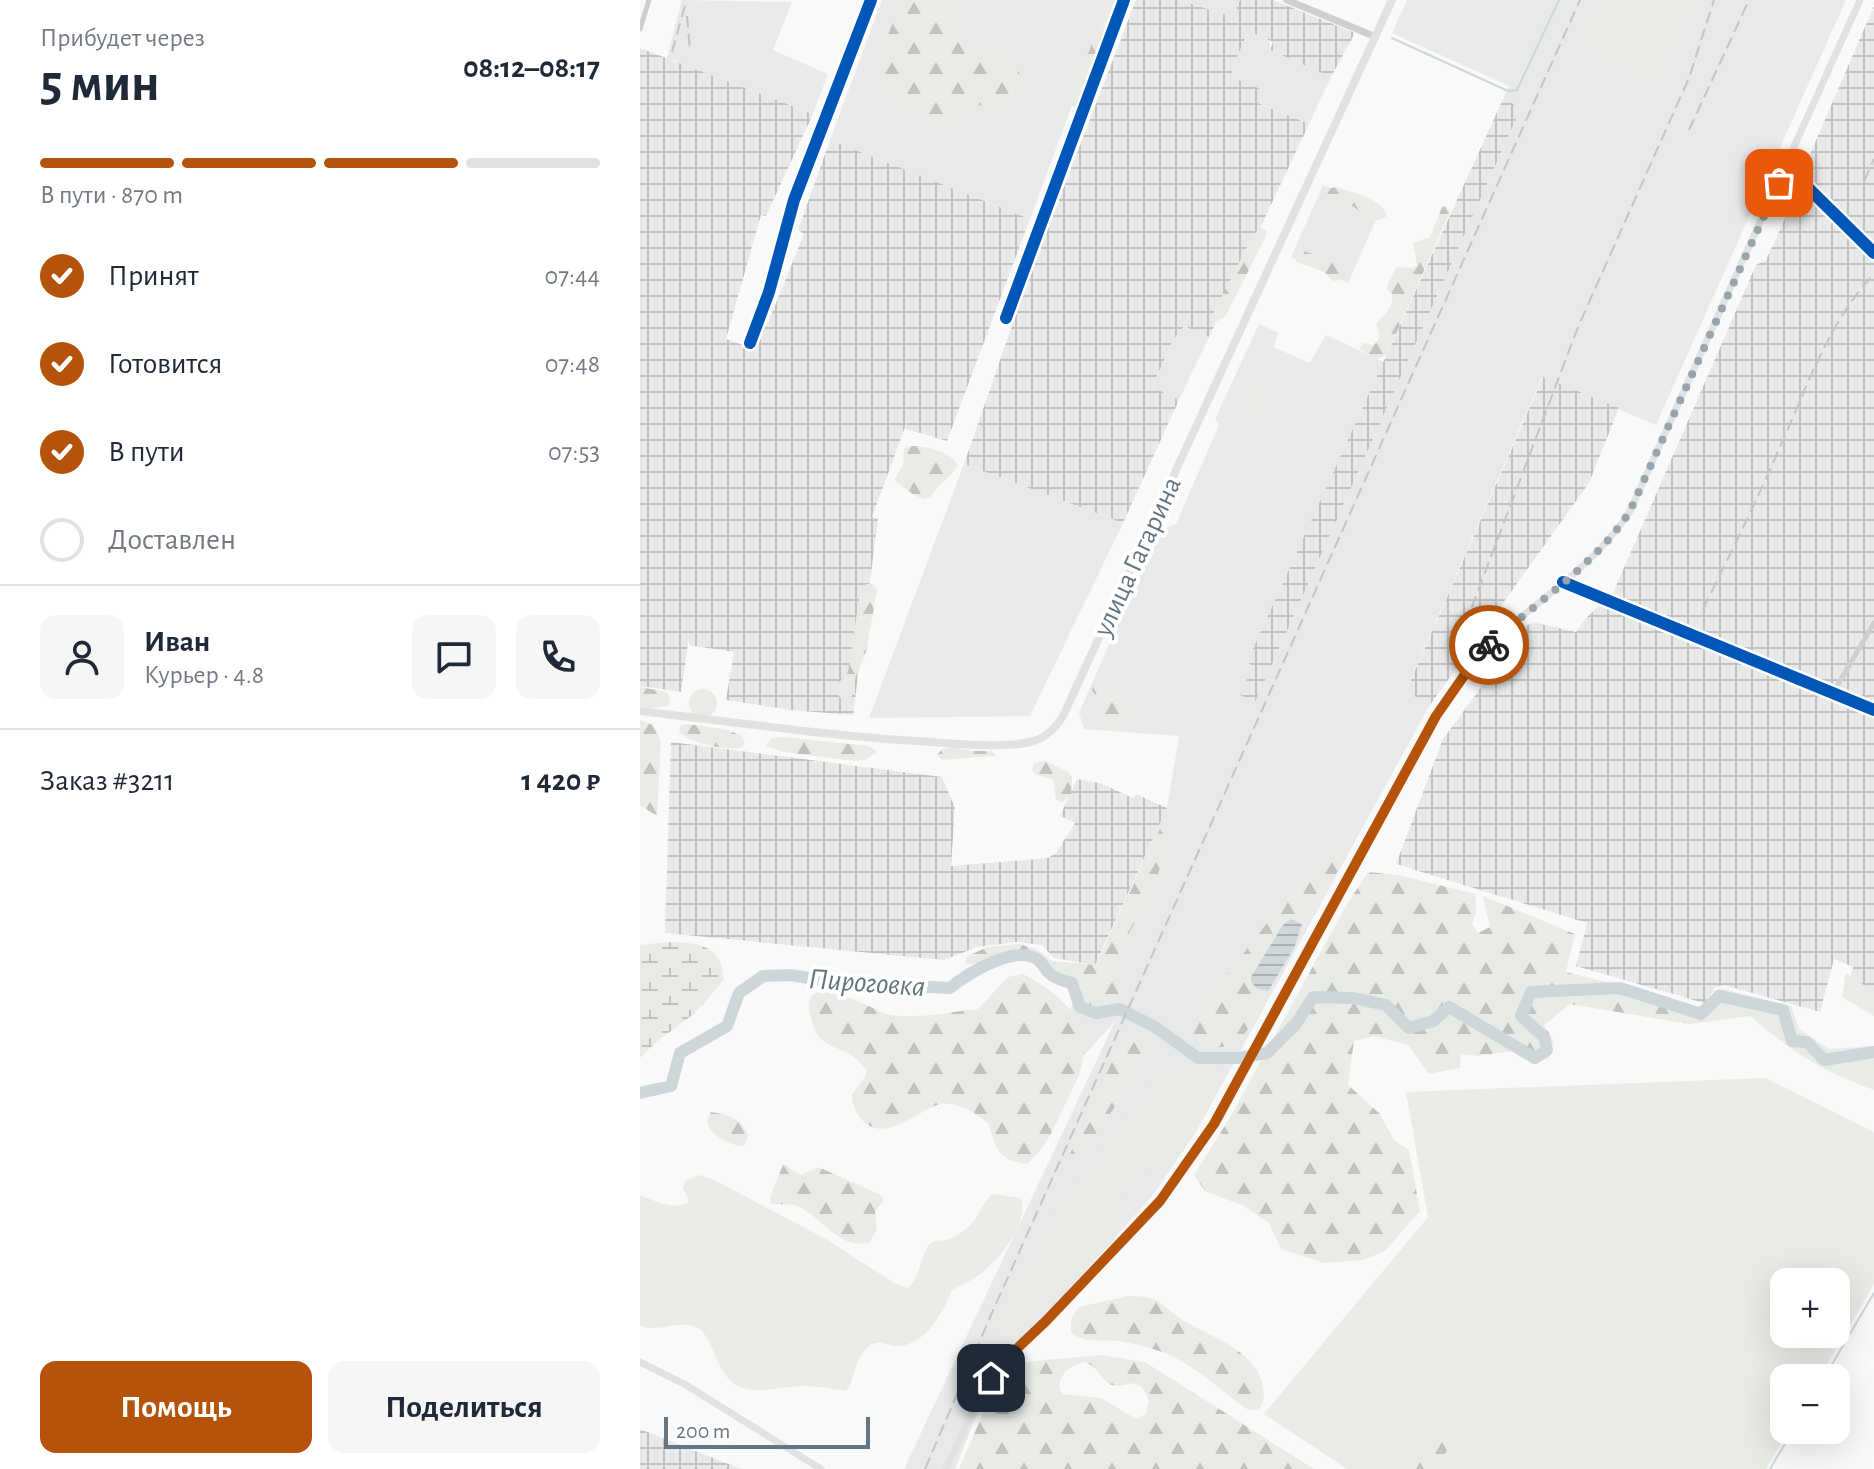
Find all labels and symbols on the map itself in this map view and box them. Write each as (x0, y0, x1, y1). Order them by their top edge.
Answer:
pin (1745, 149, 1813, 217)
street label: улица Гагарина (1088, 473, 1187, 642)
courier (1449, 605, 1529, 685)
water label: Пироговка (808, 964, 926, 1002)
pin (957, 1344, 1025, 1412)
scale bar (664, 1413, 870, 1449)

